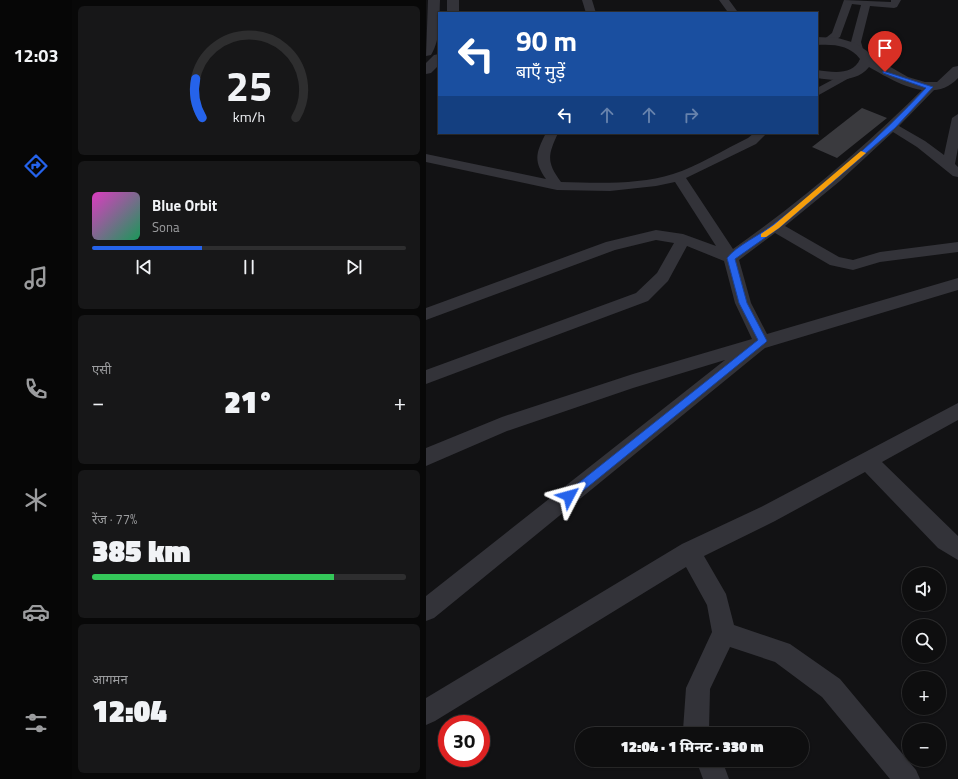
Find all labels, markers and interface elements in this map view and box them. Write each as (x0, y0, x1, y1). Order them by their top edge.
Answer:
text: 90 m (516, 19, 577, 62)
icon: left (450, 28, 502, 80)
pin (868, 31, 902, 72)
icon: arrive (874, 37, 896, 59)
text: 12:03 (14, 42, 58, 69)
text: 25 (226, 54, 272, 117)
text: बाएँ मुड़ें (516, 58, 565, 85)
icon: left (554, 104, 576, 126)
icon: ahead (596, 104, 618, 126)
icon: ahead (638, 104, 660, 126)
icon: right (680, 104, 702, 126)
text: km/h (233, 106, 265, 128)
icon: directions (22, 152, 50, 180)
text: Blue Orbit (152, 194, 217, 217)
text: Sona (152, 217, 179, 237)
icon: previous (133, 256, 155, 278)
icon: pause (238, 256, 260, 278)
icon: next (343, 256, 365, 278)
icon: music (22, 264, 50, 292)
text: एसी (92, 359, 111, 379)
icon: phone (22, 375, 50, 403)
text: 21° (224, 379, 274, 425)
text: − (92, 385, 104, 419)
text: + (394, 385, 406, 419)
position arrow (548, 475, 590, 517)
icon: climate (22, 486, 50, 514)
text: रेंज · 77% (92, 509, 137, 529)
text: 385 km (92, 528, 190, 574)
map controls (902, 567, 946, 767)
button: sound (902, 567, 946, 611)
icon: car (22, 598, 50, 626)
button: search (902, 619, 946, 663)
text: आगमन (92, 669, 128, 689)
button: + (902, 671, 946, 715)
text: 12:04 (92, 688, 167, 734)
icon: filters (22, 709, 50, 737)
speed limit sign: 30 (438, 715, 490, 767)
button: − (902, 723, 946, 767)
text: 12:04 · 1 मिनट · 330 m (621, 735, 763, 758)

